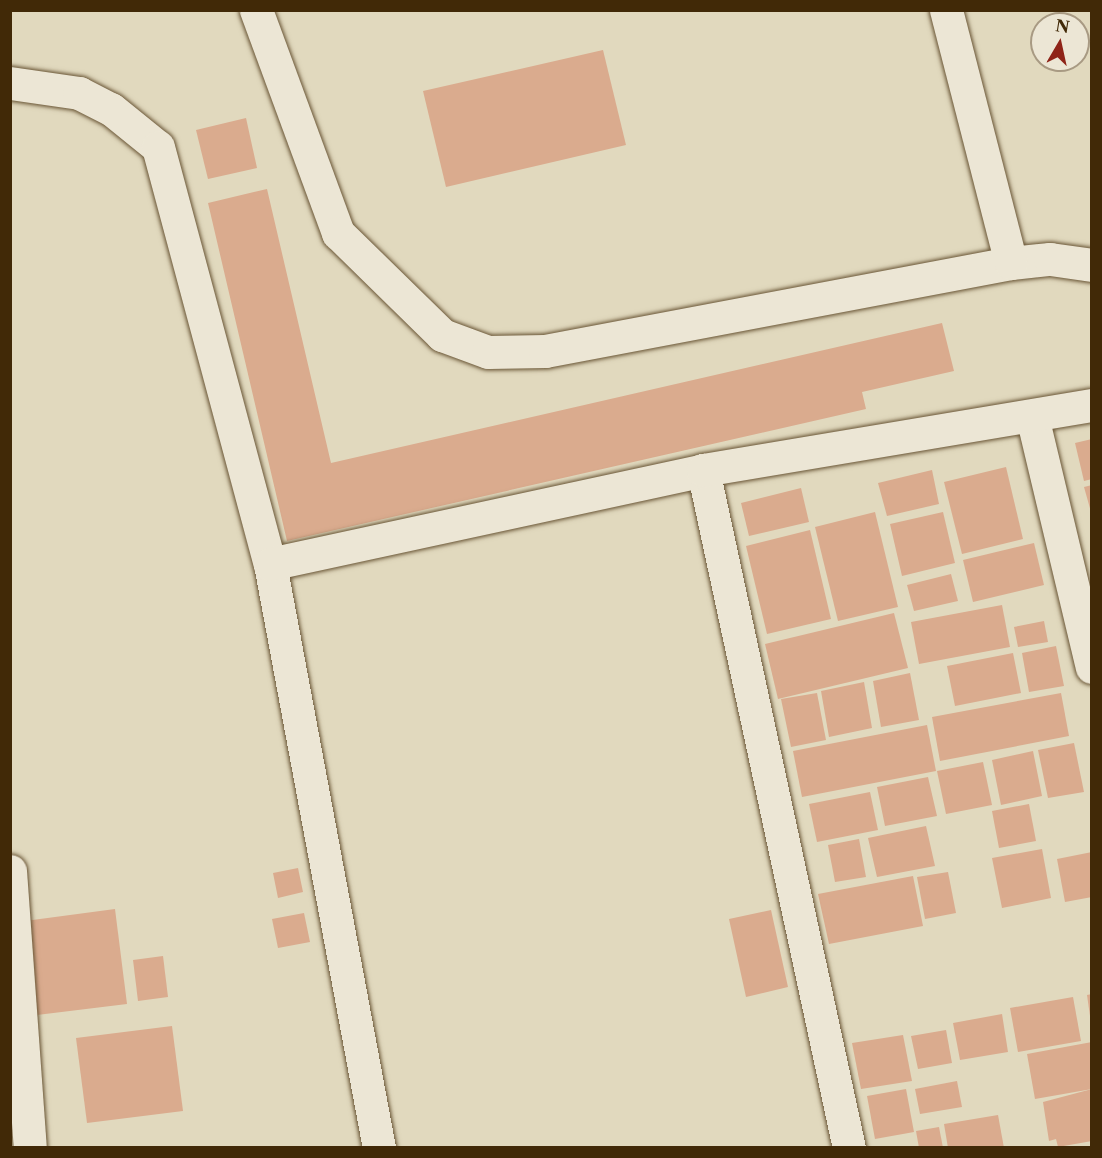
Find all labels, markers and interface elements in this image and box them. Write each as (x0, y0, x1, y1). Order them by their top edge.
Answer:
north arrow (1030, 12, 1090, 72)
text: N (1054, 15, 1071, 37)

